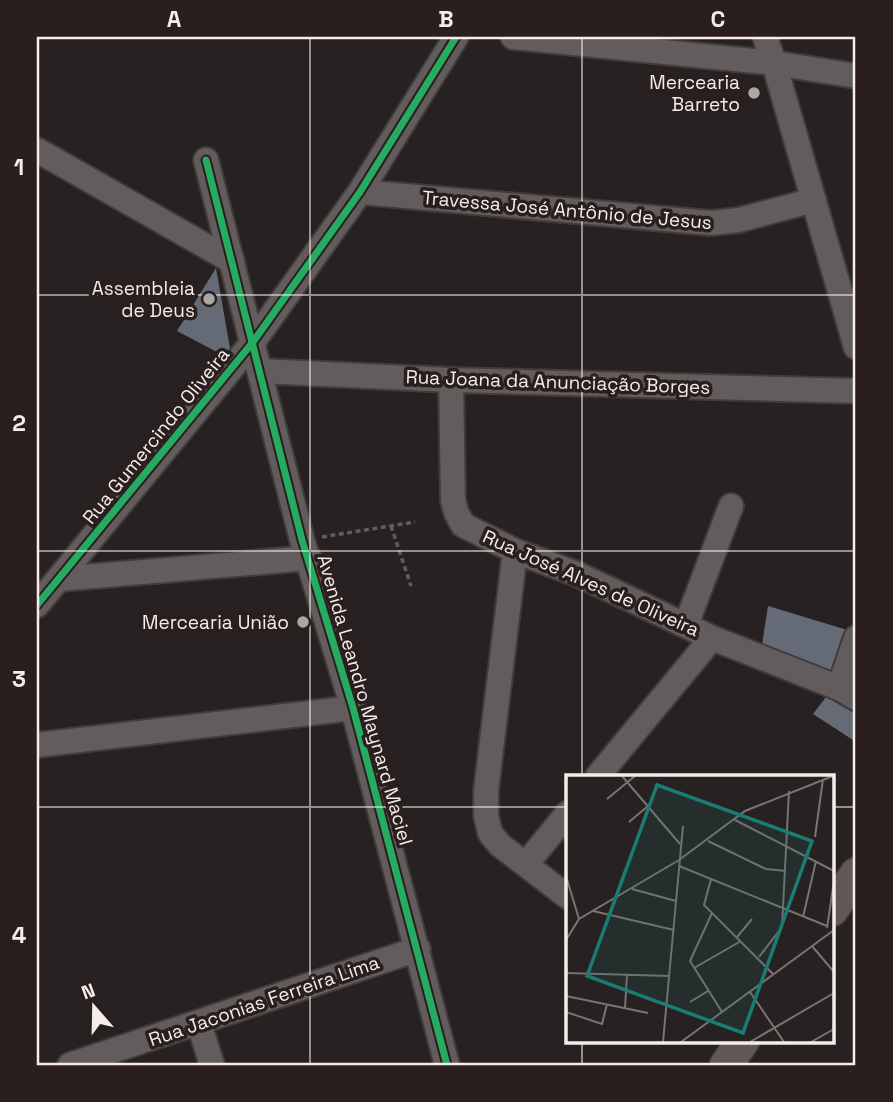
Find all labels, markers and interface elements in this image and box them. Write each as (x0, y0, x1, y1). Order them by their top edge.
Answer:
text: A (167, 4, 182, 34)
text: B (438, 4, 454, 34)
text: C (711, 4, 725, 34)
place label: Mercearia Barreto (649, 70, 740, 117)
marker: Mercearia Barreto (746, 85, 762, 101)
text: 1 (14, 152, 24, 182)
street label: Travessa José Antônio de Jesus (421, 185, 713, 235)
place label: Assembleia de Deus (92, 276, 195, 323)
marker: Assembleia de Deus (201, 291, 217, 307)
street label: Rua Gumercindo Oliveira (77, 343, 235, 529)
street label: Rua Joana da Anunciação Borges (405, 364, 711, 400)
text: 2 (12, 408, 26, 438)
street label: Rua José Alves de Oliveira (479, 524, 703, 642)
street label: Avenida Leandro Maynard Maciel (311, 552, 419, 848)
place label: Mercearia União (142, 610, 289, 635)
marker: Mercearia União (295, 614, 311, 630)
text: 3 (12, 664, 26, 694)
inset map (566, 775, 834, 1042)
text: 4 (12, 920, 27, 950)
street label: Rua Jaconias Ferreira Lima (145, 950, 383, 1052)
north arrow (60, 972, 130, 1042)
text: N (78, 978, 99, 1005)

